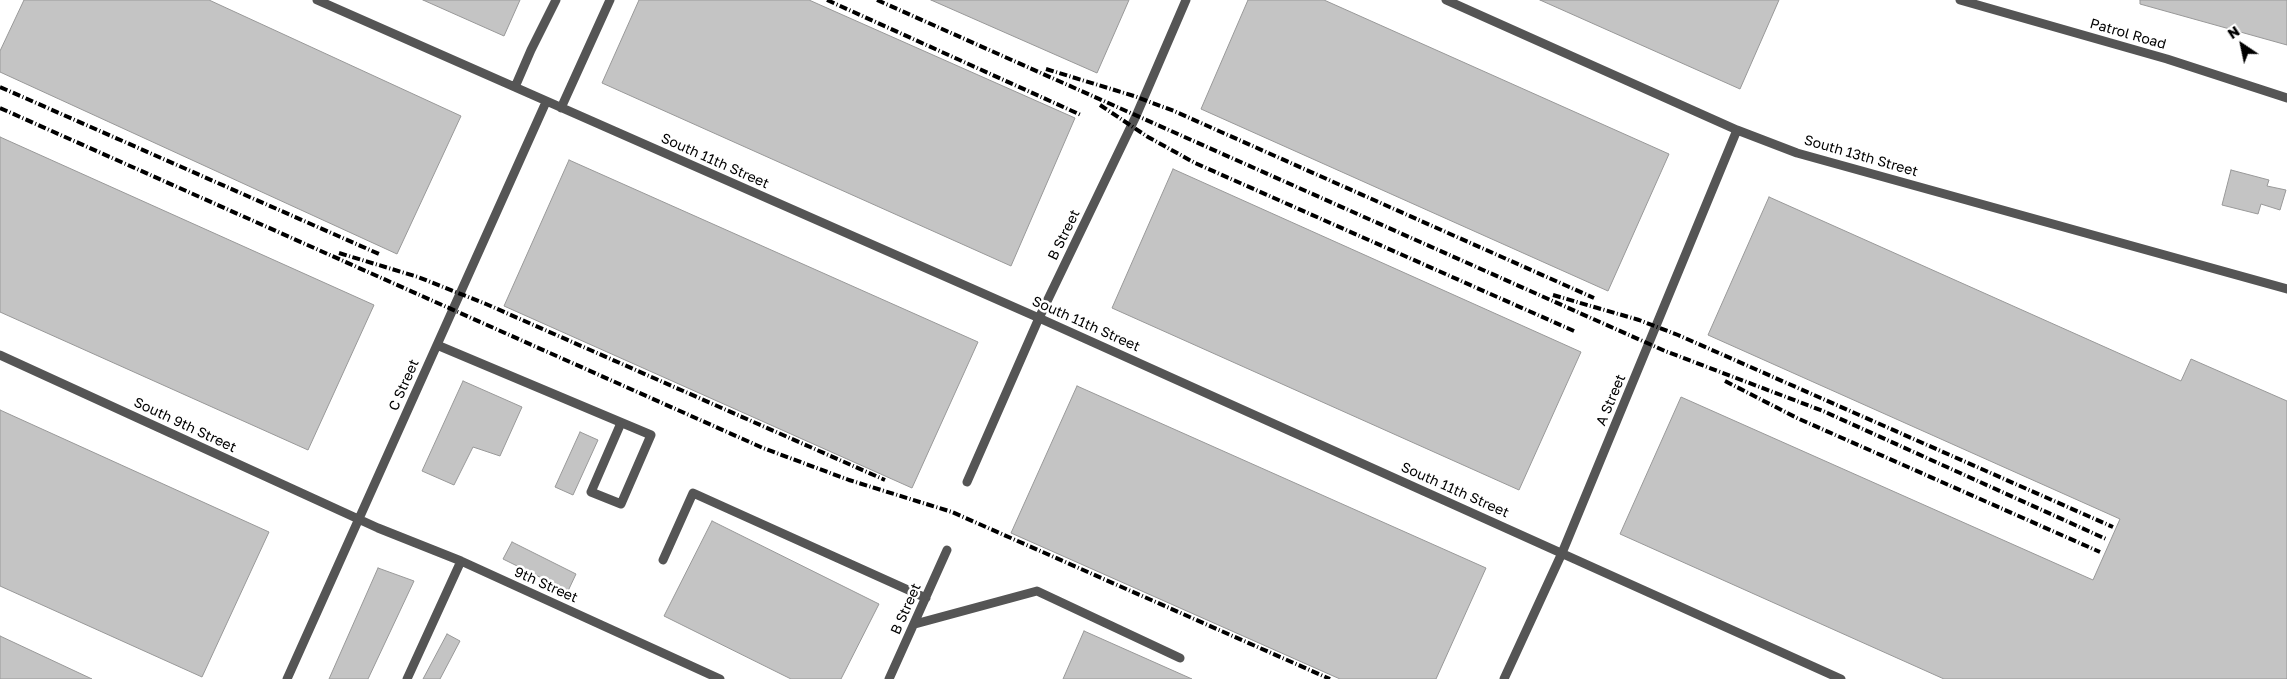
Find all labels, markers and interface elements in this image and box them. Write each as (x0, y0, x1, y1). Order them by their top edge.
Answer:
street label: Patrol Road (2088, 15, 2168, 53)
north arrow (2217, 20, 2267, 70)
text: N (2224, 22, 2242, 42)
street label: South 11th Street (658, 130, 772, 192)
street label: South 13th Street (1802, 132, 1920, 180)
street label: B Street (1045, 207, 1083, 263)
street label: South 11th Street (1029, 293, 1143, 355)
street label: C Street (385, 357, 423, 413)
street label: A Street (1593, 372, 1629, 428)
street label: South 9th Street (131, 394, 239, 456)
street label: South 11th Street (1398, 459, 1512, 521)
street label: 9th Street (512, 564, 580, 606)
street label: B Street (887, 581, 925, 637)

